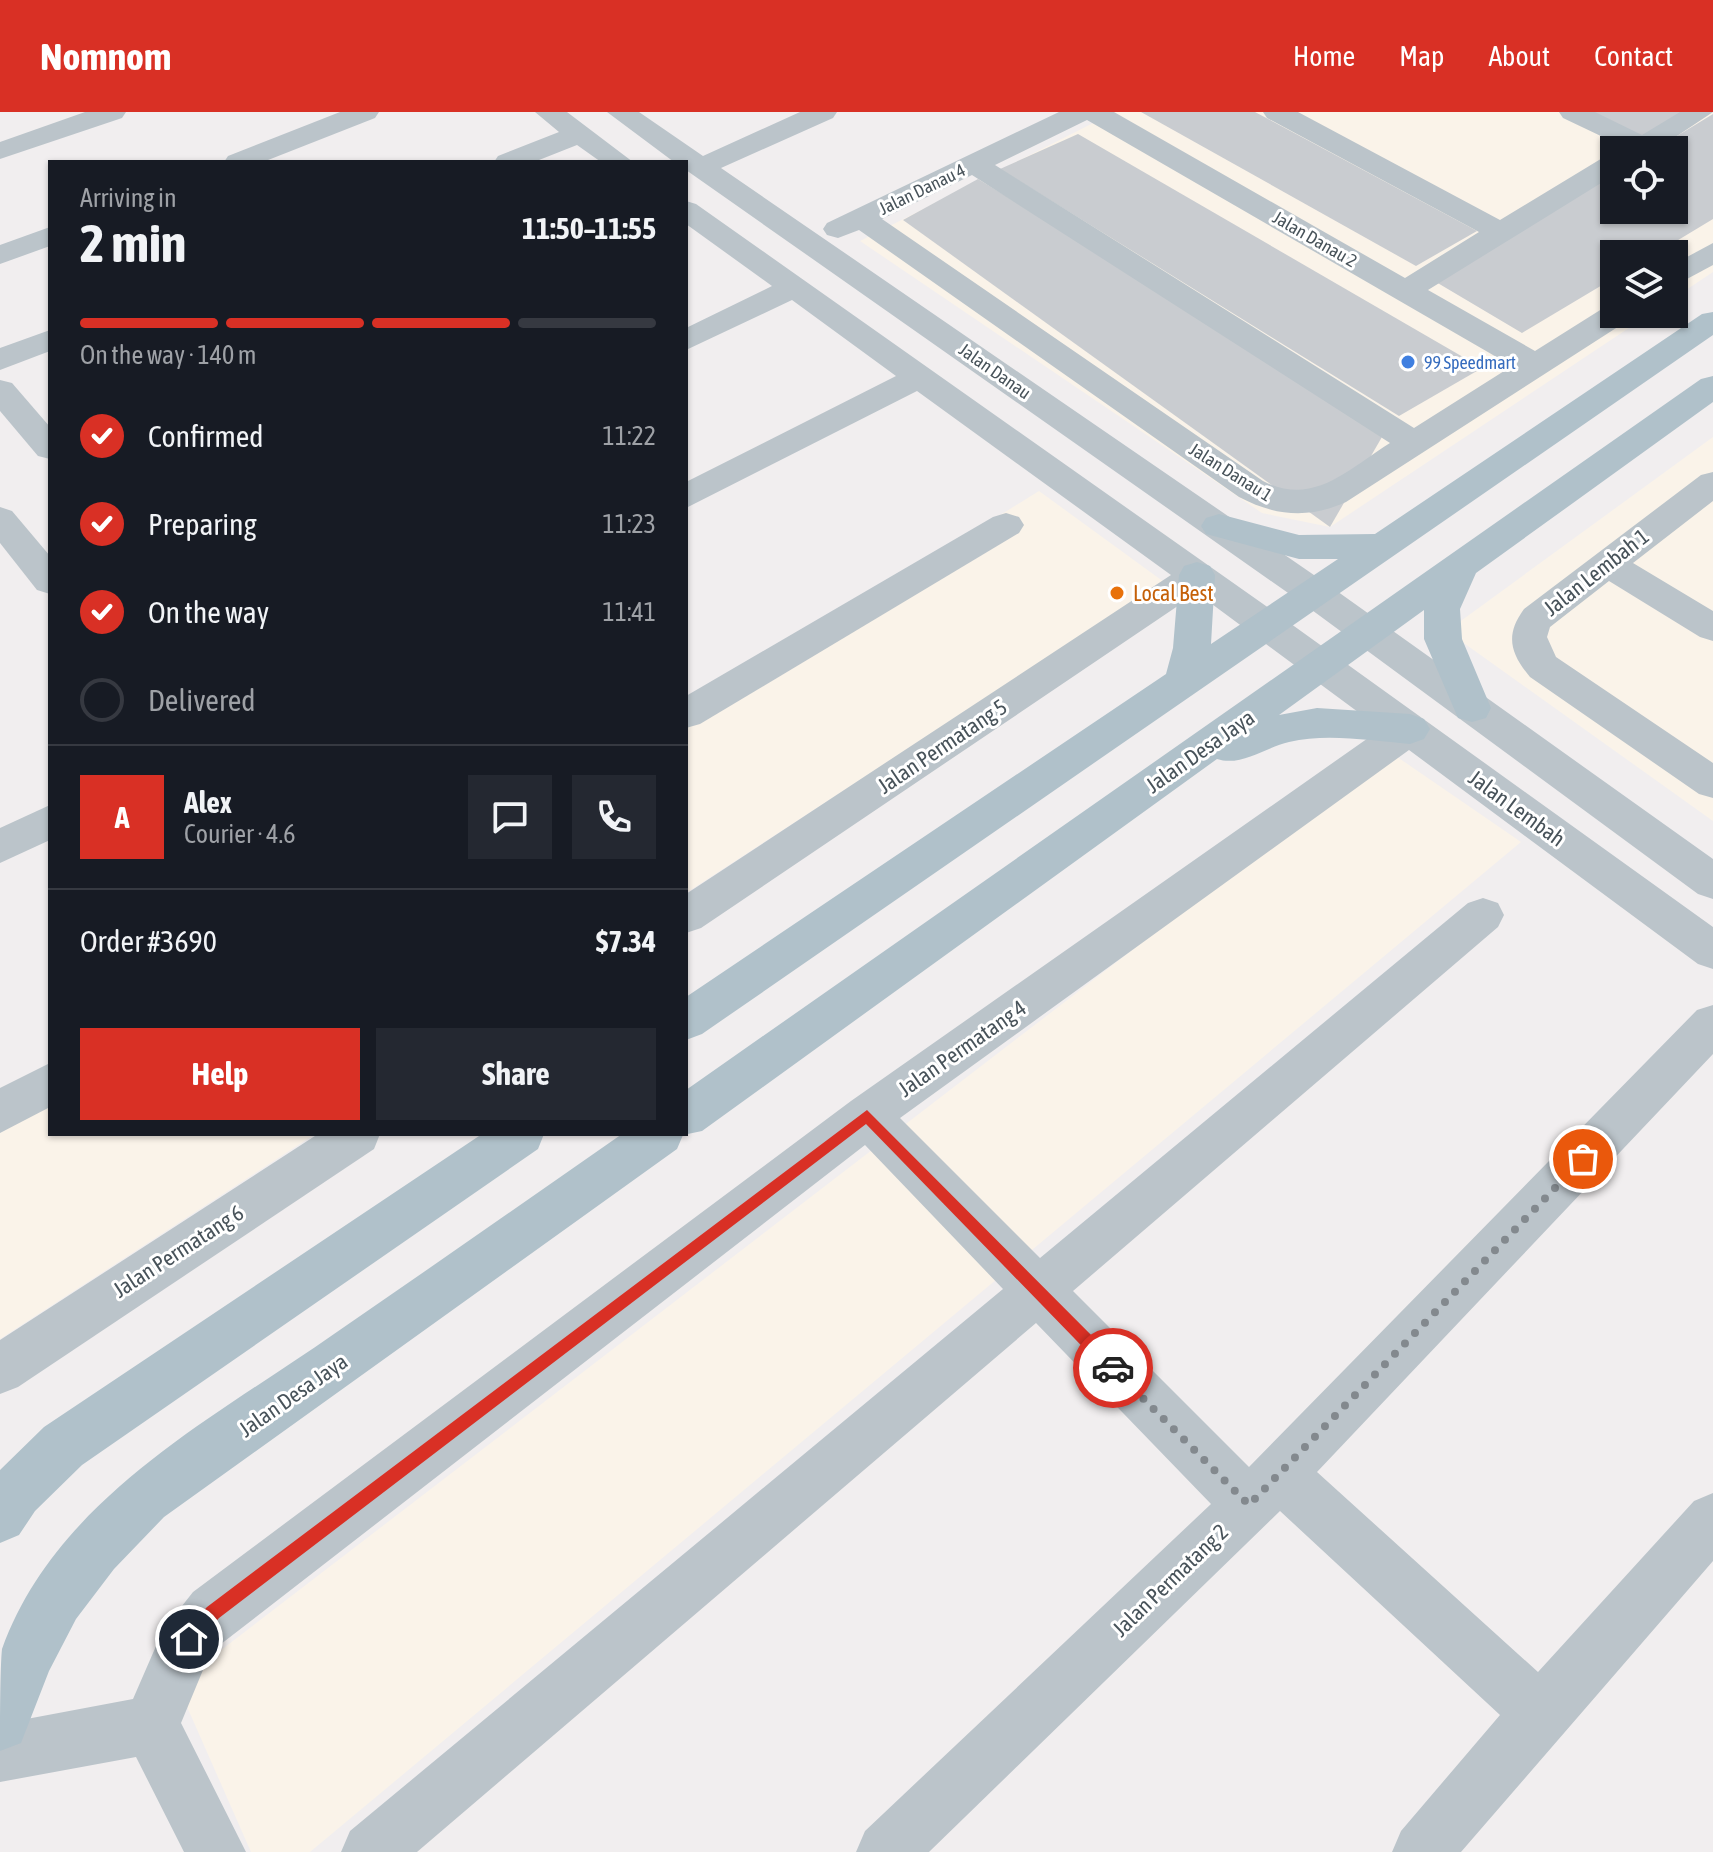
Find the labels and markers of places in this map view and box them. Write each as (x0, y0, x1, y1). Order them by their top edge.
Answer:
place label: 99 Speedmart (1424, 352, 1516, 373)
marker: 99 Speedmart (1399, 353, 1417, 371)
place label: Local Best (1133, 580, 1214, 606)
marker: Local Best (1108, 584, 1126, 602)
pin (1549, 1125, 1617, 1193)
pin (155, 1605, 223, 1673)

